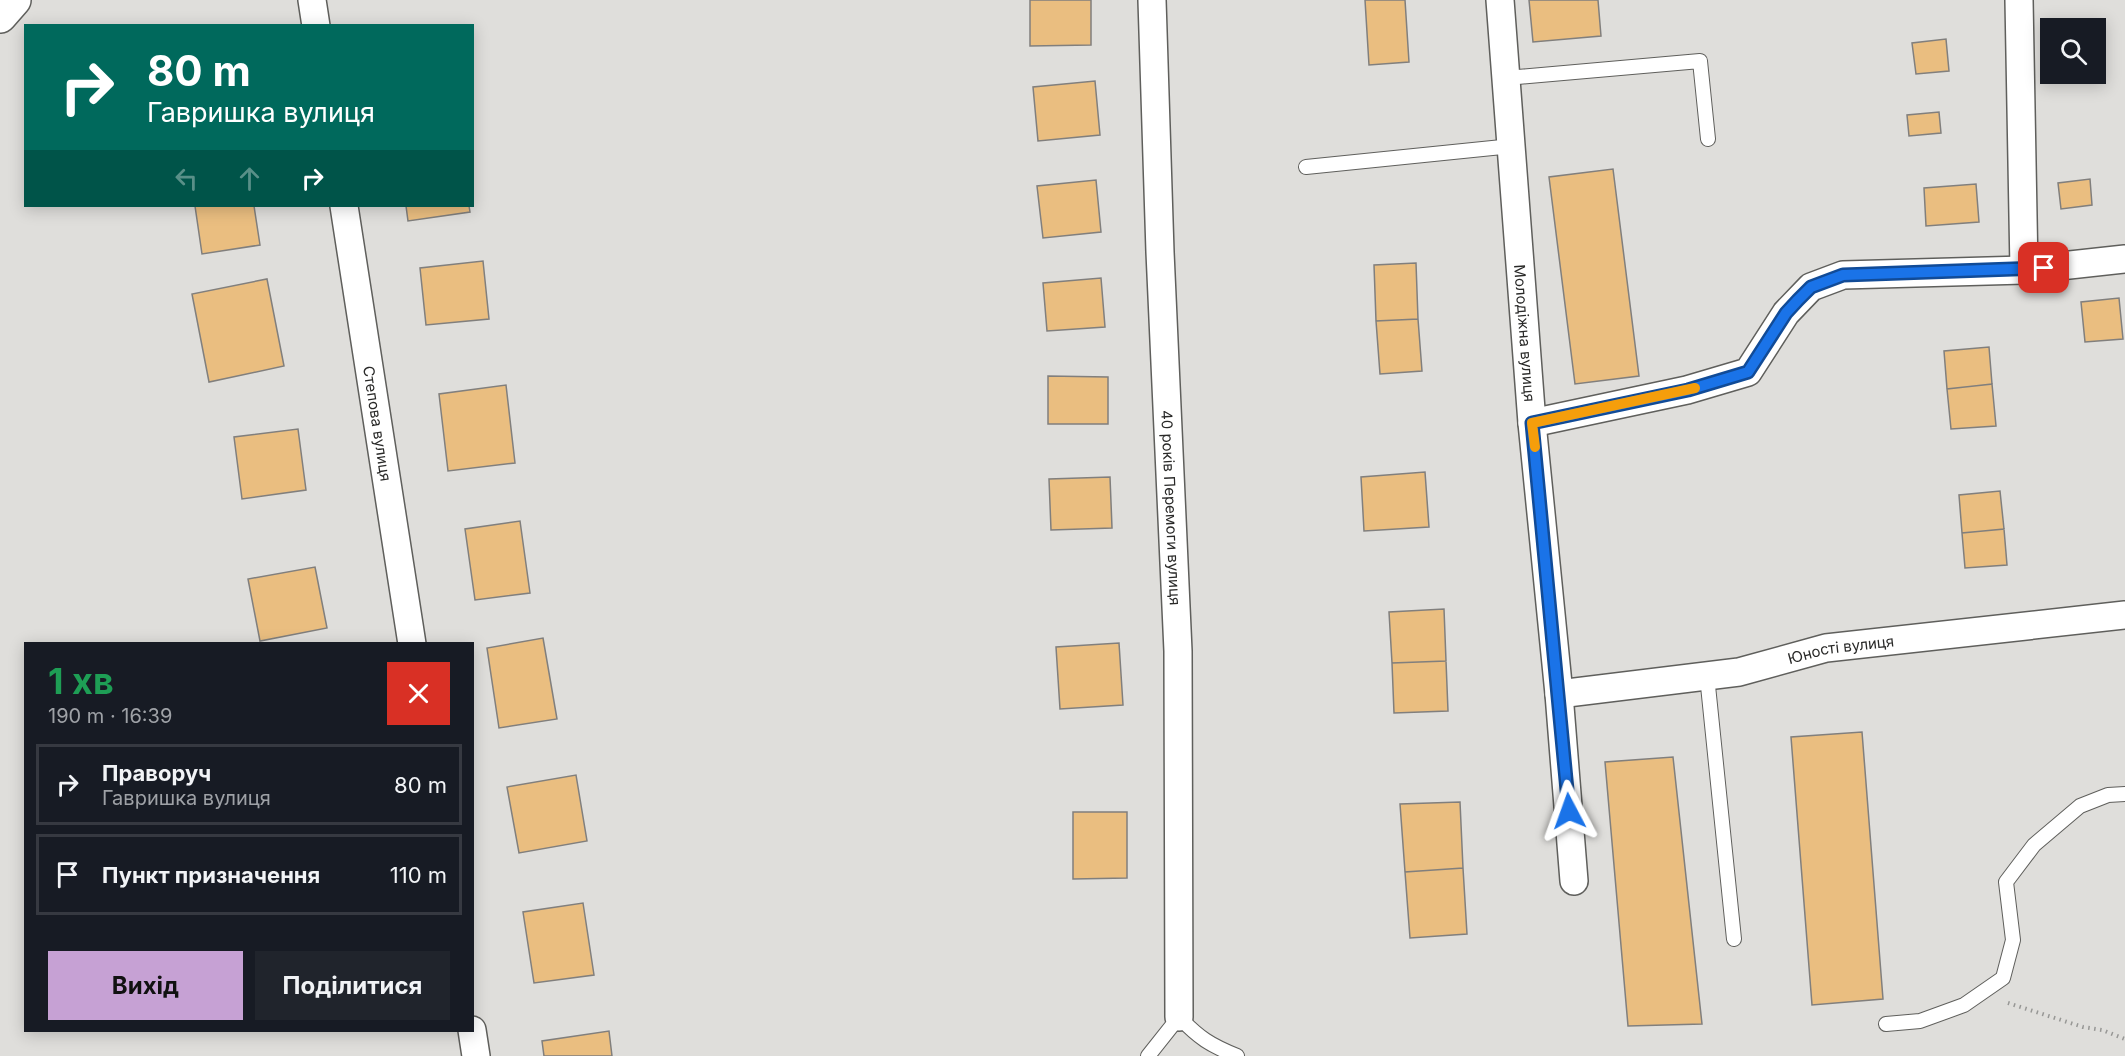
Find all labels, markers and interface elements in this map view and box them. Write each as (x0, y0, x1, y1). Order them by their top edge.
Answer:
map controls (2040, 18, 2106, 84)
button: search (2040, 18, 2106, 84)
text: 80 m (147, 45, 251, 96)
icon: right (48, 48, 126, 126)
text: Гавришка вулиця (147, 96, 375, 129)
icon: left (170, 162, 203, 195)
icon: ahead (233, 162, 266, 195)
icon: right (296, 162, 329, 195)
pin (2018, 242, 2069, 293)
icon: arrive (2027, 251, 2060, 284)
street label: Молодіжна вулиця (1511, 264, 1540, 403)
street label: Степова вулиця (359, 364, 396, 482)
street label: 40 років Перемоги вулиця (1158, 410, 1185, 606)
street label: Юності вулиця (1785, 631, 1895, 668)
text: 1 хв (48, 659, 114, 703)
button: close (387, 662, 450, 725)
text: 190 m · 16:39 (48, 704, 172, 728)
text: Праворуч (102, 760, 211, 786)
icon: right (51, 768, 84, 801)
text: 80 m (394, 772, 447, 798)
position arrow (1537, 779, 1601, 843)
text: Гавришка вулиця (102, 786, 271, 810)
icon: arrive (51, 858, 84, 891)
text: Пункт призначення (102, 862, 320, 888)
text: 110 m (390, 862, 447, 888)
button: Вихід (48, 951, 243, 1020)
button: Поділитися (255, 951, 450, 1020)

